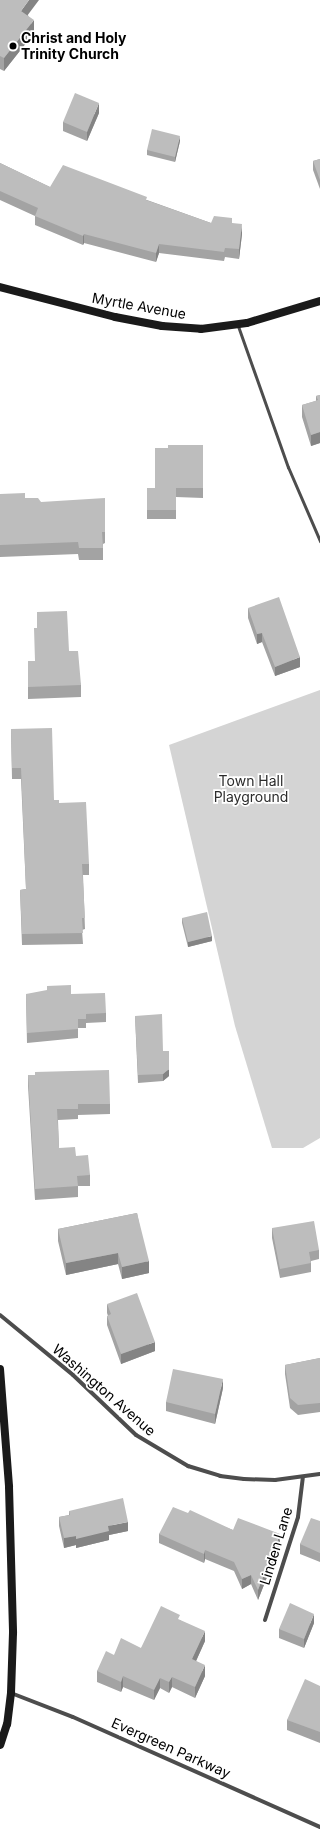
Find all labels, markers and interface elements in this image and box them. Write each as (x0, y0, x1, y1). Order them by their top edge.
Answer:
place label: Christ and Holy Trinity Church (21, 30, 126, 62)
marker: Christ and Holy Trinity Church (8, 41, 18, 51)
street label: Myrtle Avenue (91, 289, 187, 323)
park label: Town Hall Playground (214, 773, 288, 806)
street label: Washington Avenue (49, 1341, 159, 1439)
street label: Linden Lane (256, 1505, 296, 1587)
street label: Evergreen Parkway (109, 1714, 233, 1782)

